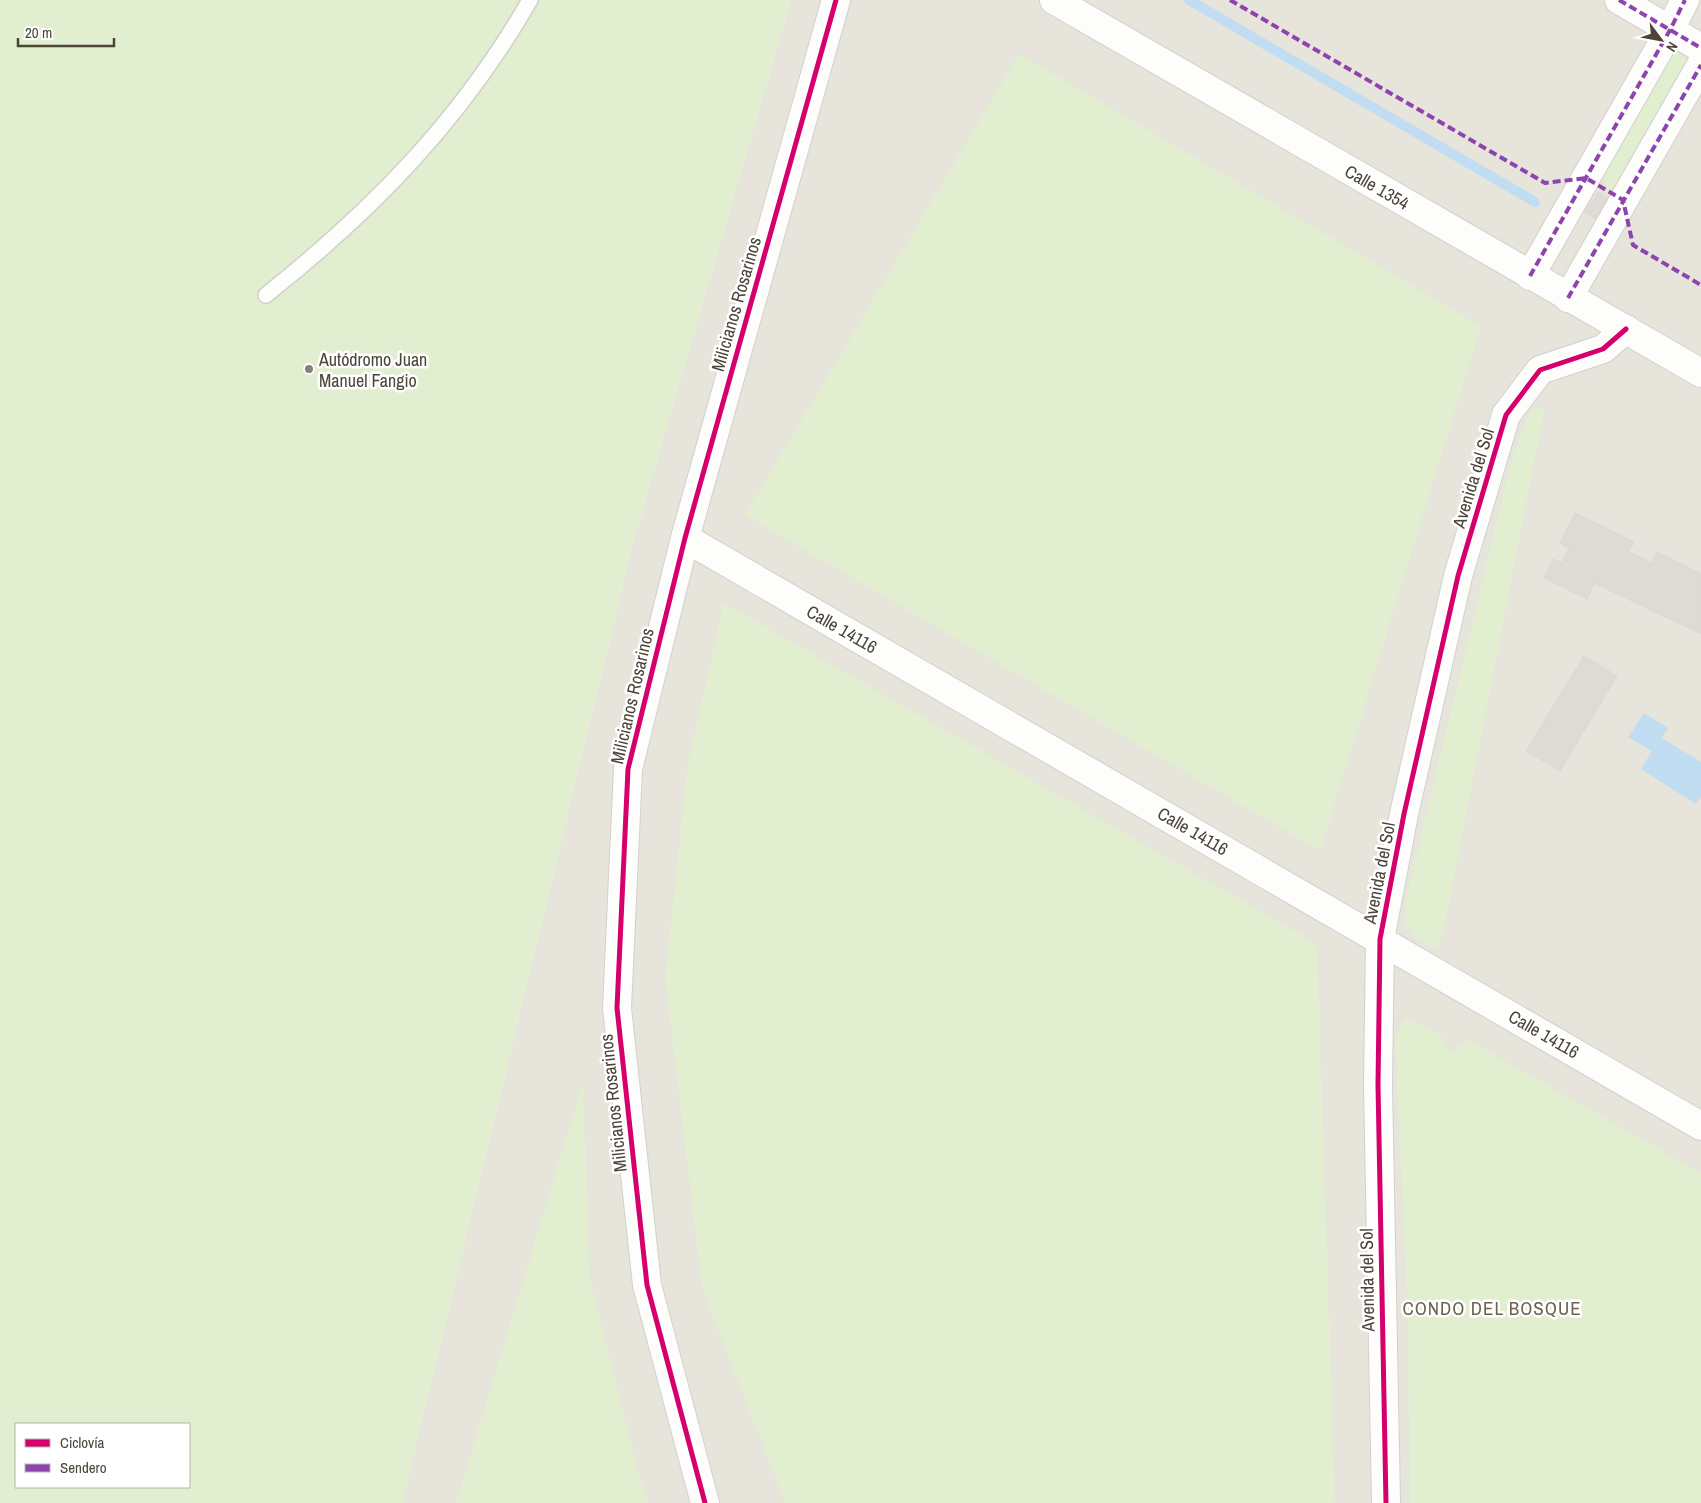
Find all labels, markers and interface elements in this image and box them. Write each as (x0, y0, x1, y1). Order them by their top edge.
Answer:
scale bar (18, 15, 114, 47)
north arrow (1636, 15, 1686, 65)
text: 20 m (25, 22, 52, 43)
text: N (1662, 39, 1682, 55)
street label: Calle 1354 (1340, 159, 1414, 215)
street label: Milicianos Rosarinos (705, 234, 767, 374)
place label: Autódromo Juan Manuel Fangio (318, 347, 427, 393)
marker: Autódromo Juan Manuel Fangio (303, 363, 315, 375)
street label: Avenida del Sol (1446, 425, 1500, 532)
street label: Calle 14116 (802, 599, 882, 659)
street label: Milicianos Rosarinos (604, 626, 660, 766)
street label: Calle 14116 (1153, 801, 1233, 861)
street label: Avenida del Sol (1357, 820, 1401, 927)
street label: Calle 14116 (1504, 1004, 1584, 1064)
street label: Milicianos Rosarinos (593, 1033, 633, 1173)
street label: Avenida del Sol (1354, 1228, 1380, 1333)
district label: CONDO DEL BOSQUE (1402, 1295, 1582, 1321)
legend (15, 1423, 190, 1488)
text: Ciclovía (60, 1432, 105, 1453)
text: Sendero (60, 1457, 107, 1478)

